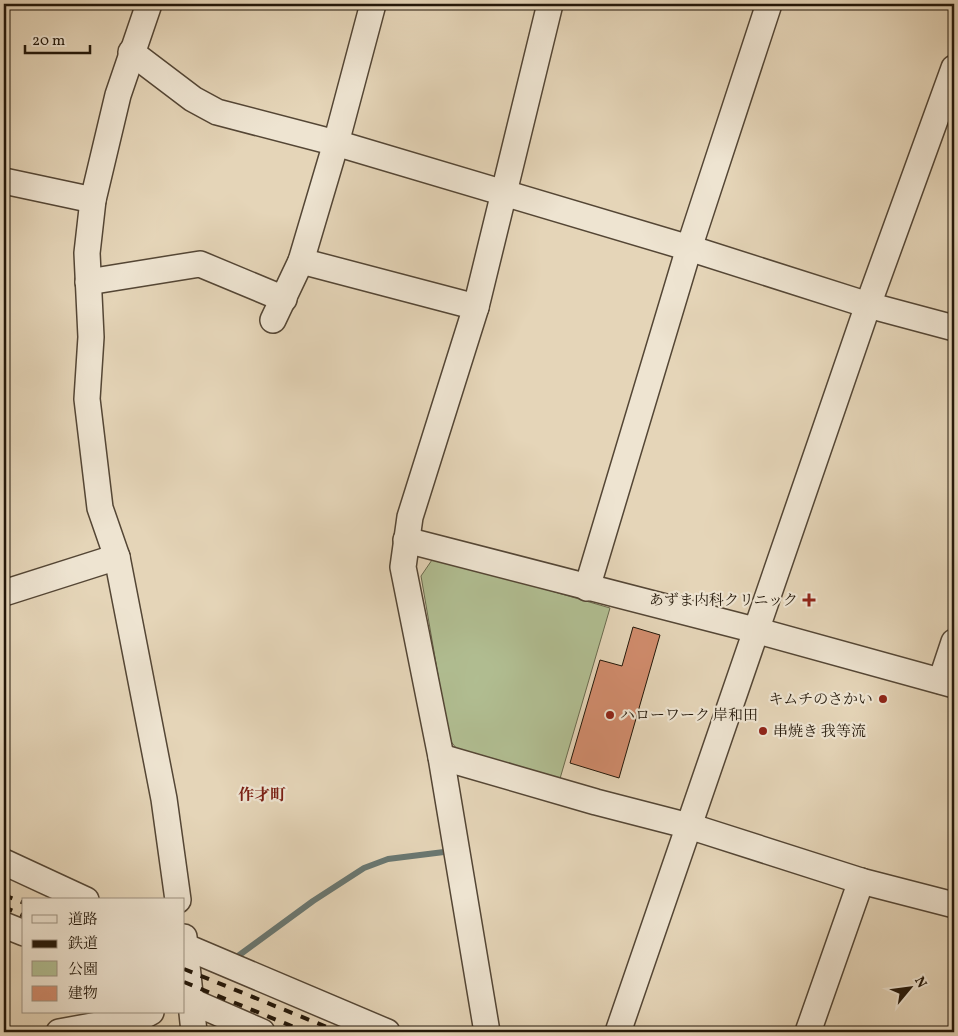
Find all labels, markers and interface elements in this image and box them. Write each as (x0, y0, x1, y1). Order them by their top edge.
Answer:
scale bar (25, 22, 90, 54)
text: 20 m (32, 31, 65, 52)
place label: あずま内科クリニック (649, 591, 798, 612)
marker: あずま内科クリニック (802, 593, 816, 607)
place label: キムチのさかい (768, 690, 873, 711)
marker: キムチのさかい (877, 693, 889, 705)
place label: ハローワーク 岸和田 (620, 706, 758, 727)
marker: ハローワーク 岸和田 (604, 709, 616, 721)
place label: 串焼き 我等流 (773, 722, 866, 743)
marker: 串焼き 我等流 (757, 725, 769, 737)
district label: 作才町 (238, 785, 286, 807)
legend (22, 898, 185, 1014)
text: 道路 (68, 910, 98, 931)
text: 鉄道 (68, 934, 98, 955)
text: 公園 (68, 960, 98, 981)
north arrow (886, 964, 936, 1014)
text: N (909, 973, 931, 991)
text: 建物 (68, 984, 98, 1005)

